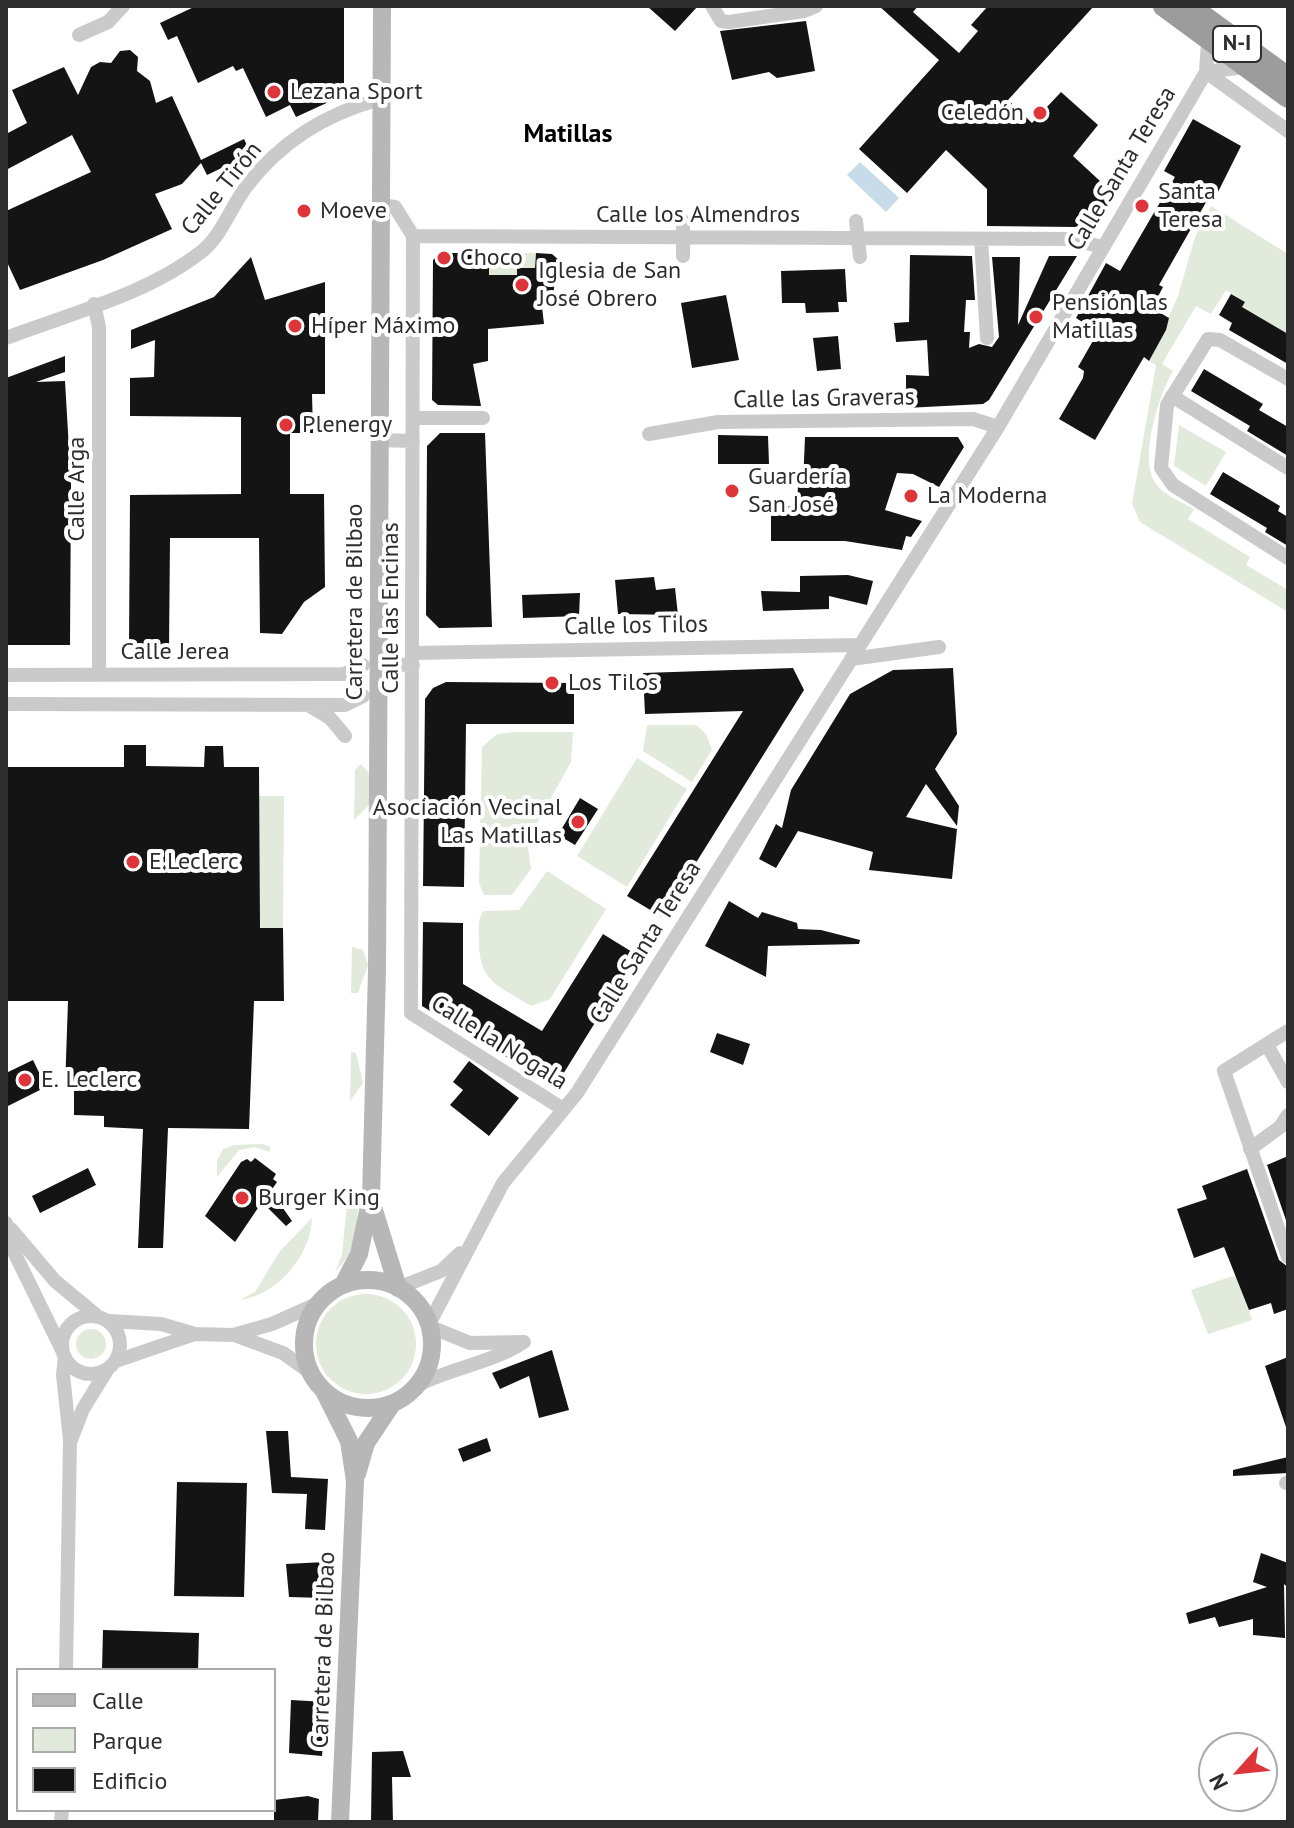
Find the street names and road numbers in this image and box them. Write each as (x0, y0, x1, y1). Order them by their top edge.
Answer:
road number: N-I (1213, 26, 1261, 62)
street label: Calle Santa Teresa (1062, 82, 1182, 256)
street label: Calle Tirón (176, 137, 268, 241)
street label: Calle los Almendros (596, 201, 800, 229)
street label: Calle las Graveras (733, 383, 915, 415)
street label: Calle Arga (63, 437, 91, 541)
street label: Carretera de Bilbao (341, 504, 369, 700)
street label: Calle las Encinas (377, 522, 405, 694)
street label: Calle los Tilos (564, 610, 708, 642)
street label: Calle Jerea (120, 638, 230, 666)
street label: Calle Santa Teresa (584, 856, 708, 1030)
street label: Calle la Nogala (425, 989, 573, 1097)
street label: Carretera de Bilbao (306, 1551, 342, 1749)

